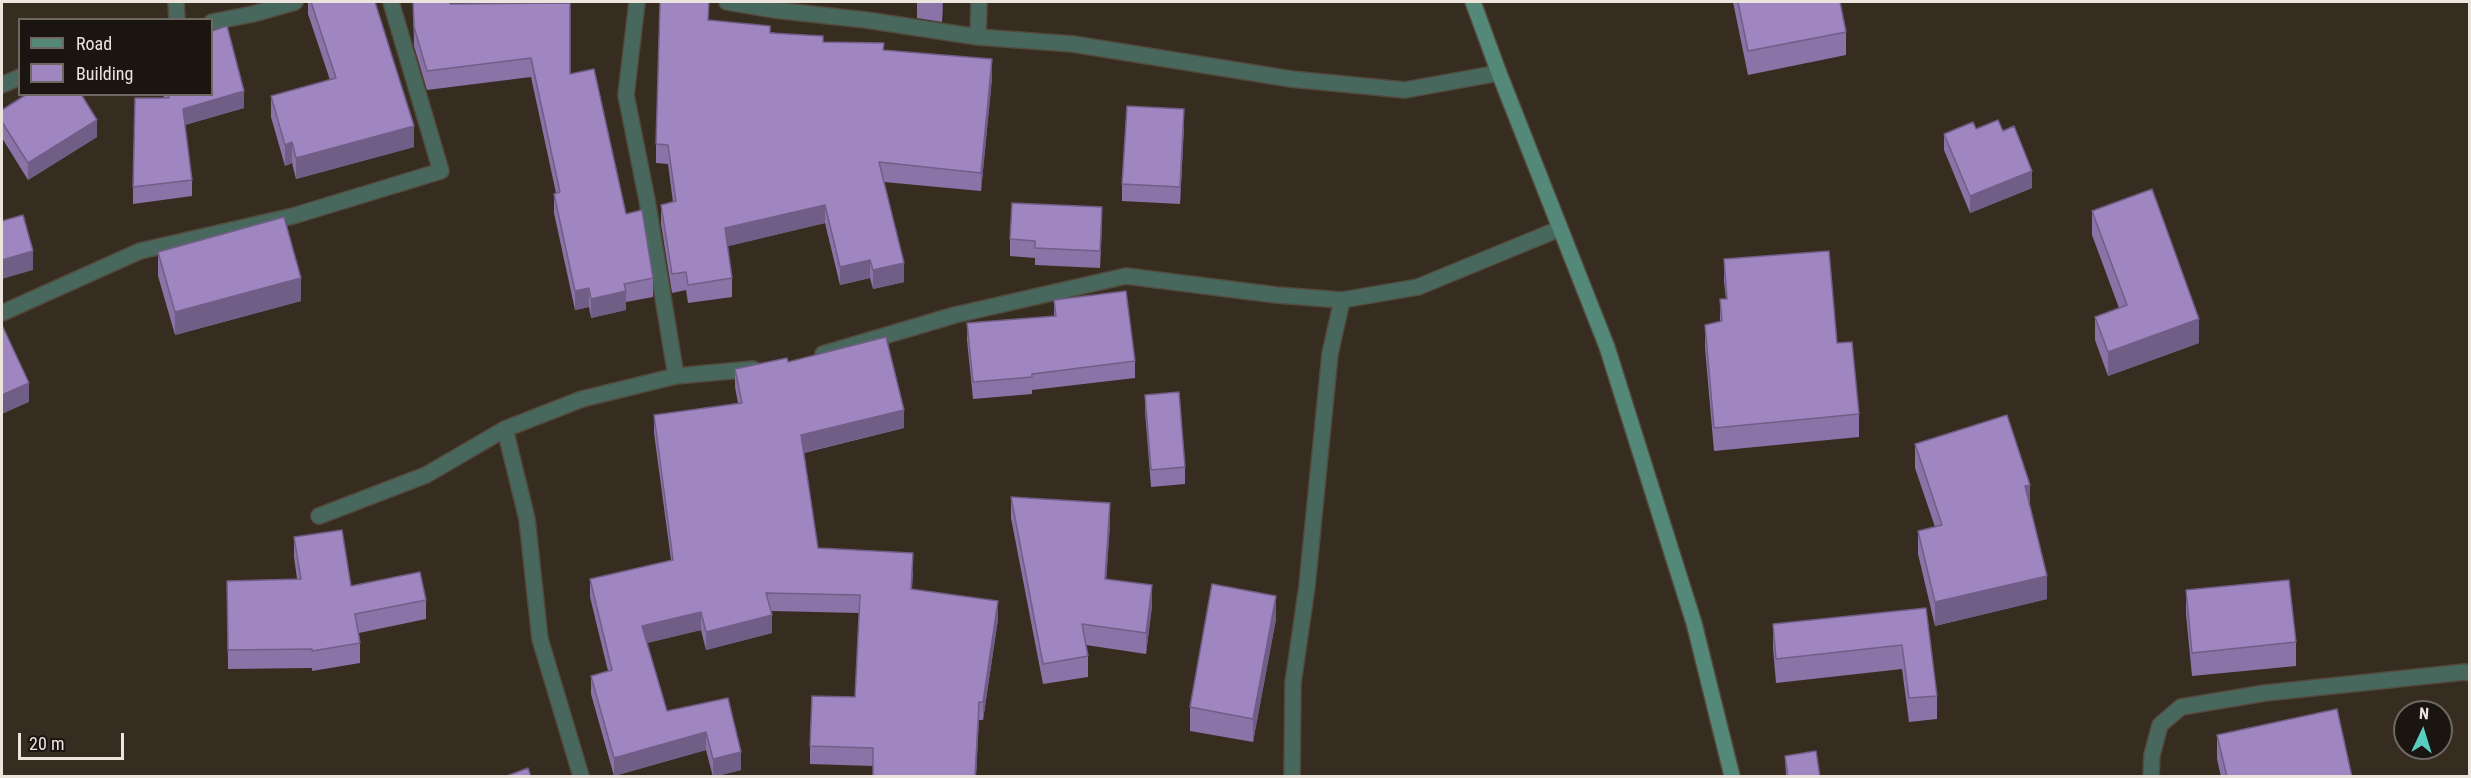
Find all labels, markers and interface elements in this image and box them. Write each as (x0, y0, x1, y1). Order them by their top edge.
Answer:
legend (18, 18, 213, 96)
text: Road (76, 33, 112, 54)
text: Building (76, 63, 133, 84)
north arrow (2393, 700, 2453, 760)
text: N (2419, 704, 2430, 723)
scale bar (21, 721, 128, 759)
text: 20 m (29, 733, 64, 754)

